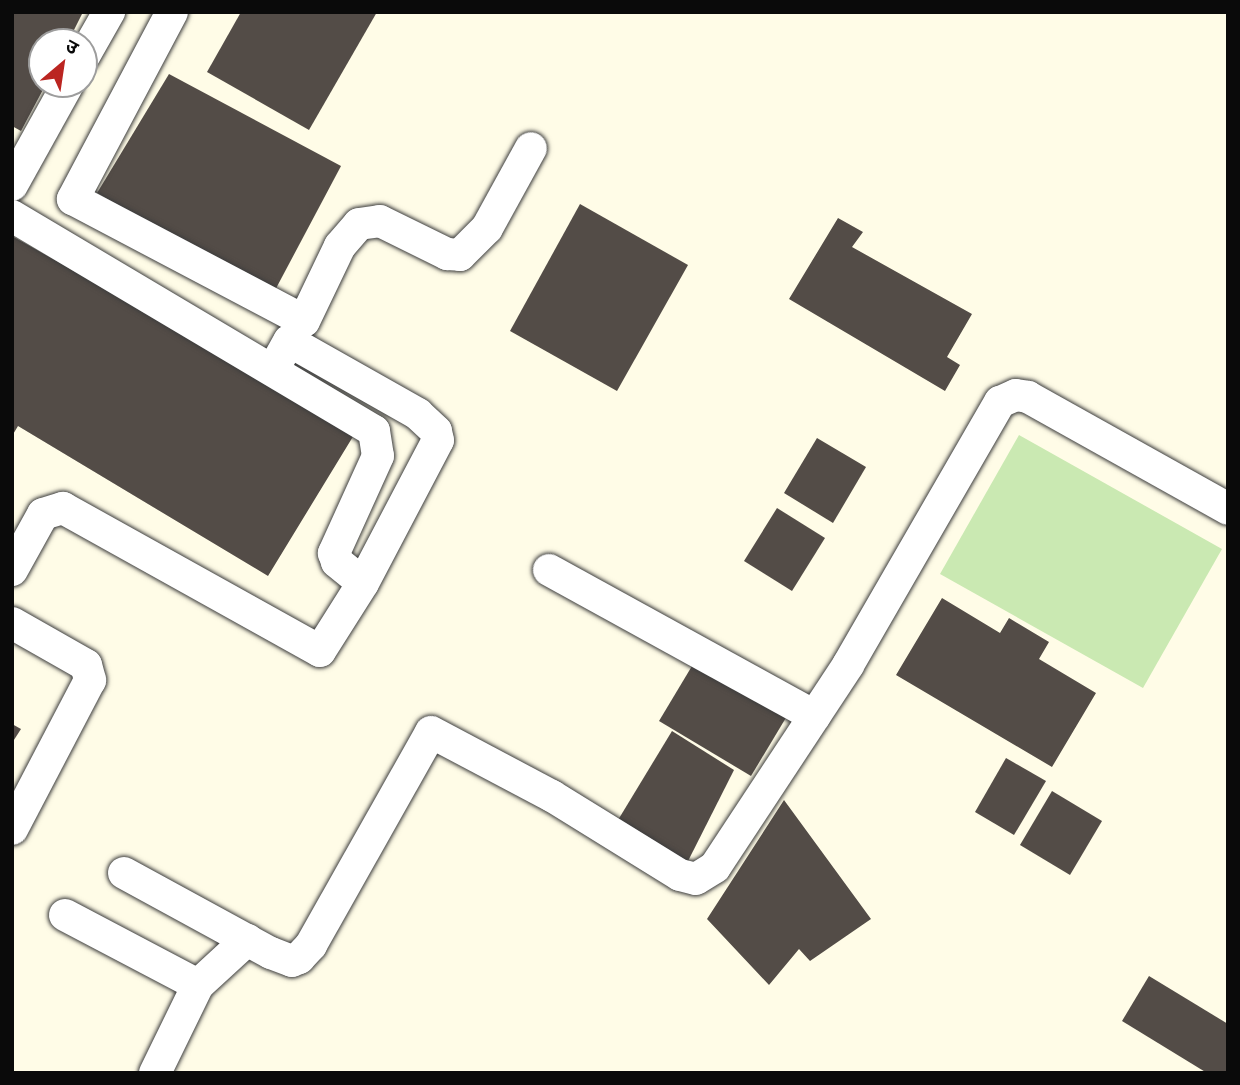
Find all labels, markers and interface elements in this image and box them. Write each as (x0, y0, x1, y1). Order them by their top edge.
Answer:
north arrow (28, 28, 98, 98)
text: उ (62, 33, 83, 60)

